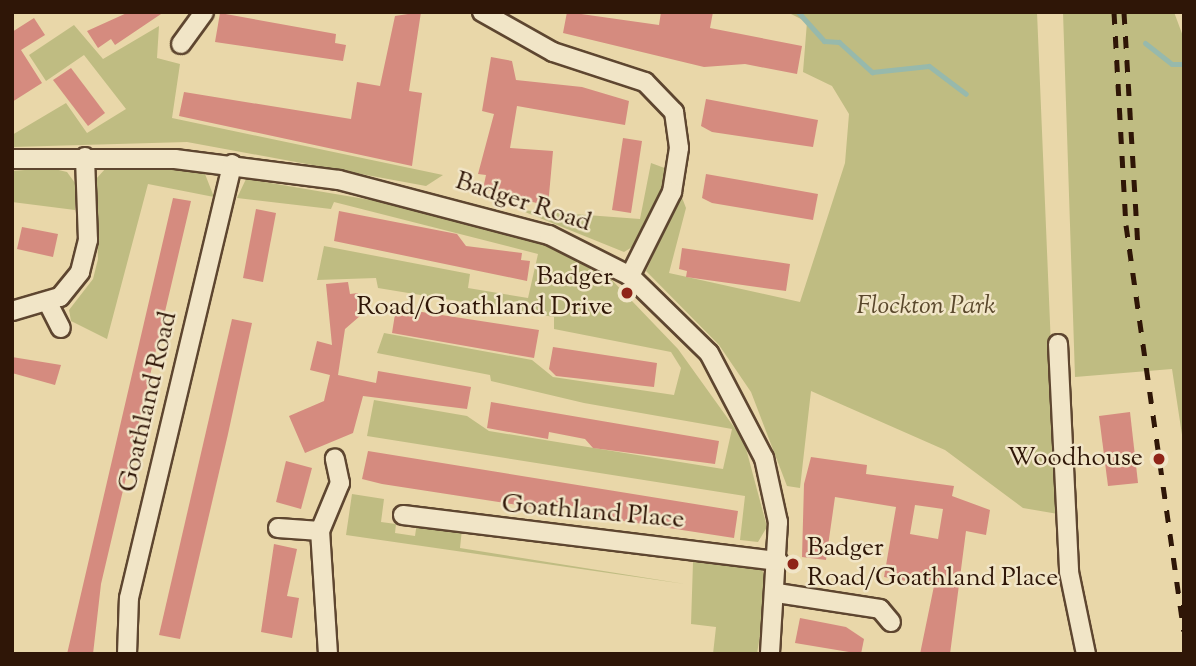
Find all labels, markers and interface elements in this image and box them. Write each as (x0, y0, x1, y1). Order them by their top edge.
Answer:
street label: Badger Road (451, 166, 595, 240)
place label: Badger Road/Goathland Drive (357, 262, 613, 324)
marker: Badger Road/Goathland Drive (619, 285, 635, 301)
park label: Flockton Park (856, 291, 996, 323)
street label: Goathland Road (113, 309, 185, 495)
place label: Woodhouse (1007, 443, 1143, 475)
marker: Woodhouse (1149, 449, 1169, 469)
street label: Goathland Place (500, 489, 686, 537)
place label: Badger Road/Goathland Place (807, 533, 1058, 594)
marker: Badger Road/Goathland Place (785, 556, 801, 572)

